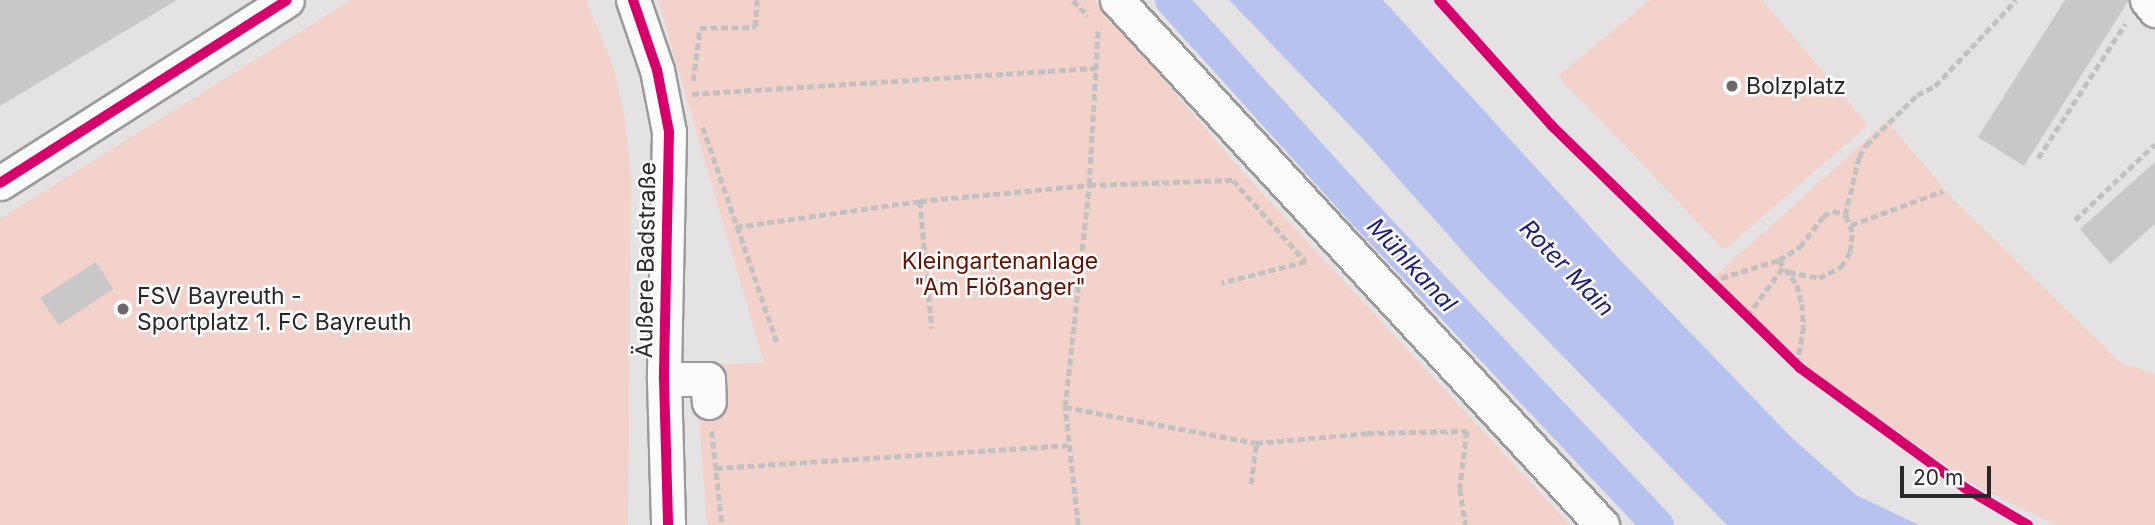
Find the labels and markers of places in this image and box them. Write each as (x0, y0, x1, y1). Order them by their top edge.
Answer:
place label: Bolzplatz (1746, 72, 1846, 100)
marker: Bolzplatz (1724, 78, 1740, 94)
place label: FSV Bayreuth - Sportplatz 1. FC Bayreuth (137, 282, 412, 336)
marker: FSV Bayreuth - Sportplatz 1. FC Bayreuth (115, 301, 131, 317)

